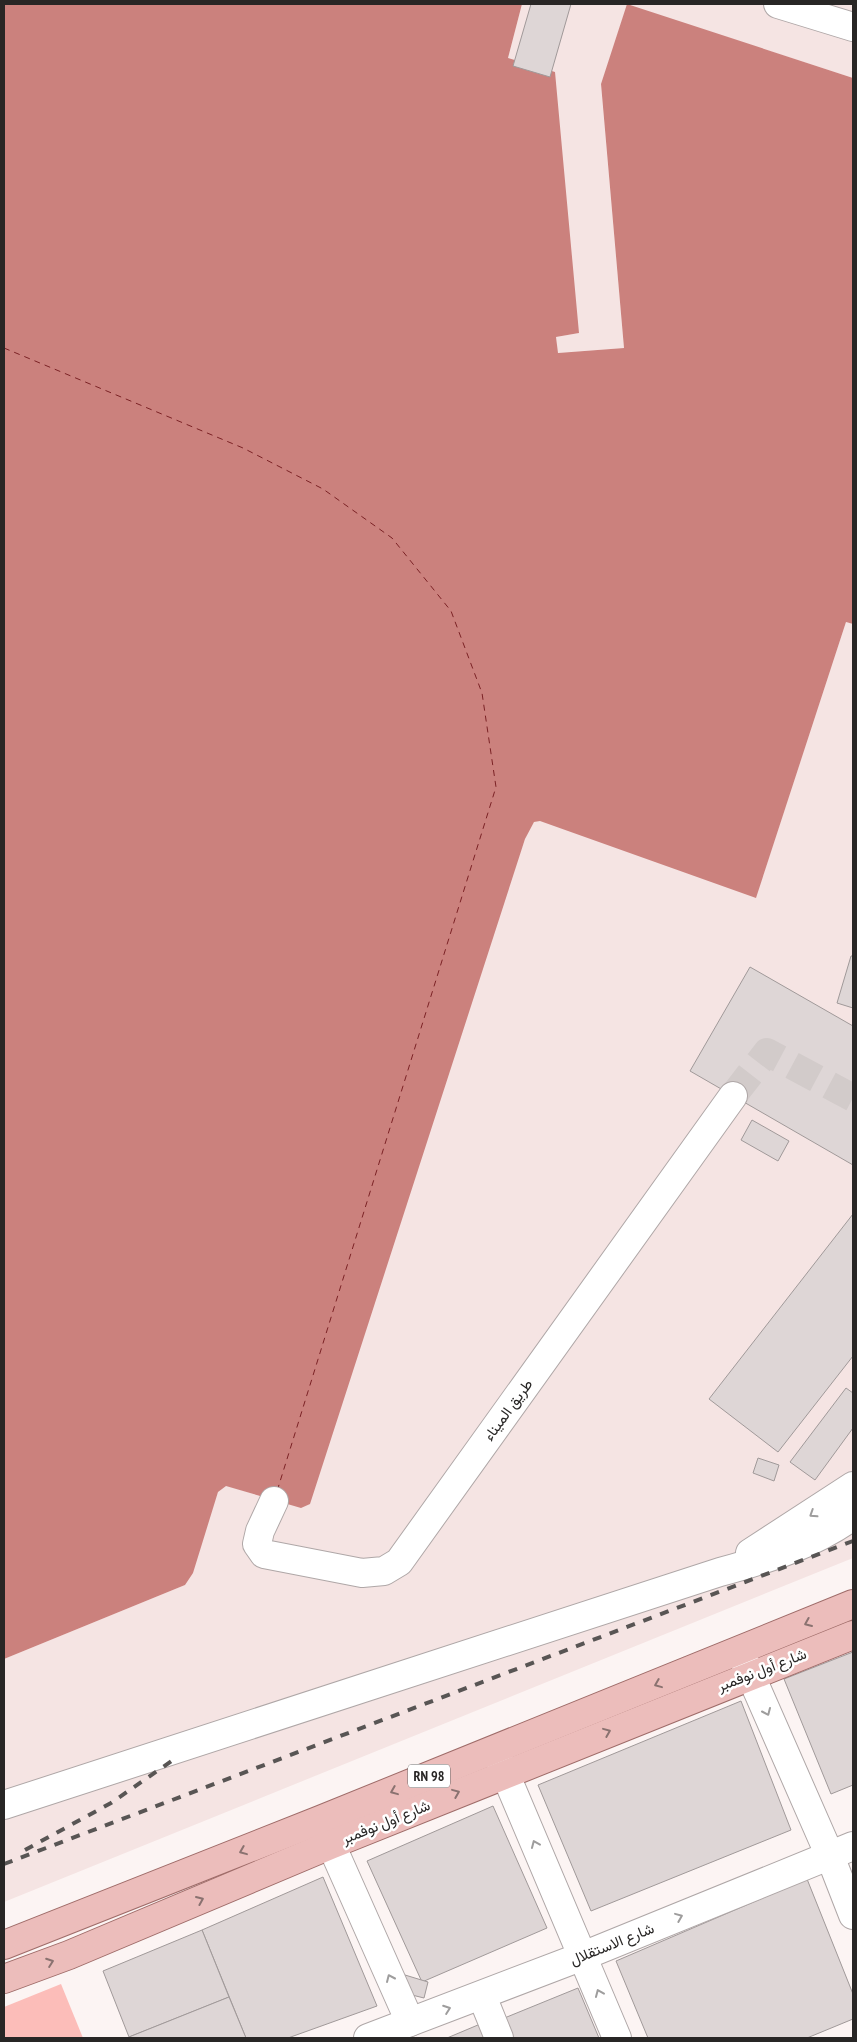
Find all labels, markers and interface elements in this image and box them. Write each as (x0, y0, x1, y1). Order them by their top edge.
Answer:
street label: طريق الميناء (479, 1375, 537, 1445)
one-way arrow (810, 1507, 819, 1517)
one-way arrow (804, 1616, 813, 1627)
street label: شارع أول نوفمبر (714, 1644, 810, 1697)
one-way arrow (654, 1678, 663, 1689)
one-way arrow (761, 1707, 772, 1716)
one-way arrow (602, 1728, 611, 1738)
road number: RN 98 (408, 1764, 450, 1788)
one-way arrow (390, 1785, 398, 1795)
one-way arrow (451, 1789, 460, 1799)
street label: شارع أول نوفمبر (338, 1795, 434, 1850)
one-way arrow (531, 1840, 541, 1849)
one-way arrow (239, 1845, 247, 1855)
one-way arrow (195, 1895, 204, 1906)
one-way arrow (674, 1913, 683, 1923)
street label: شارع الاستقلال (567, 1918, 658, 1971)
one-way arrow (45, 1958, 53, 1968)
one-way arrow (385, 1974, 396, 1983)
one-way arrow (594, 1989, 605, 1998)
one-way arrow (442, 2005, 450, 2015)

